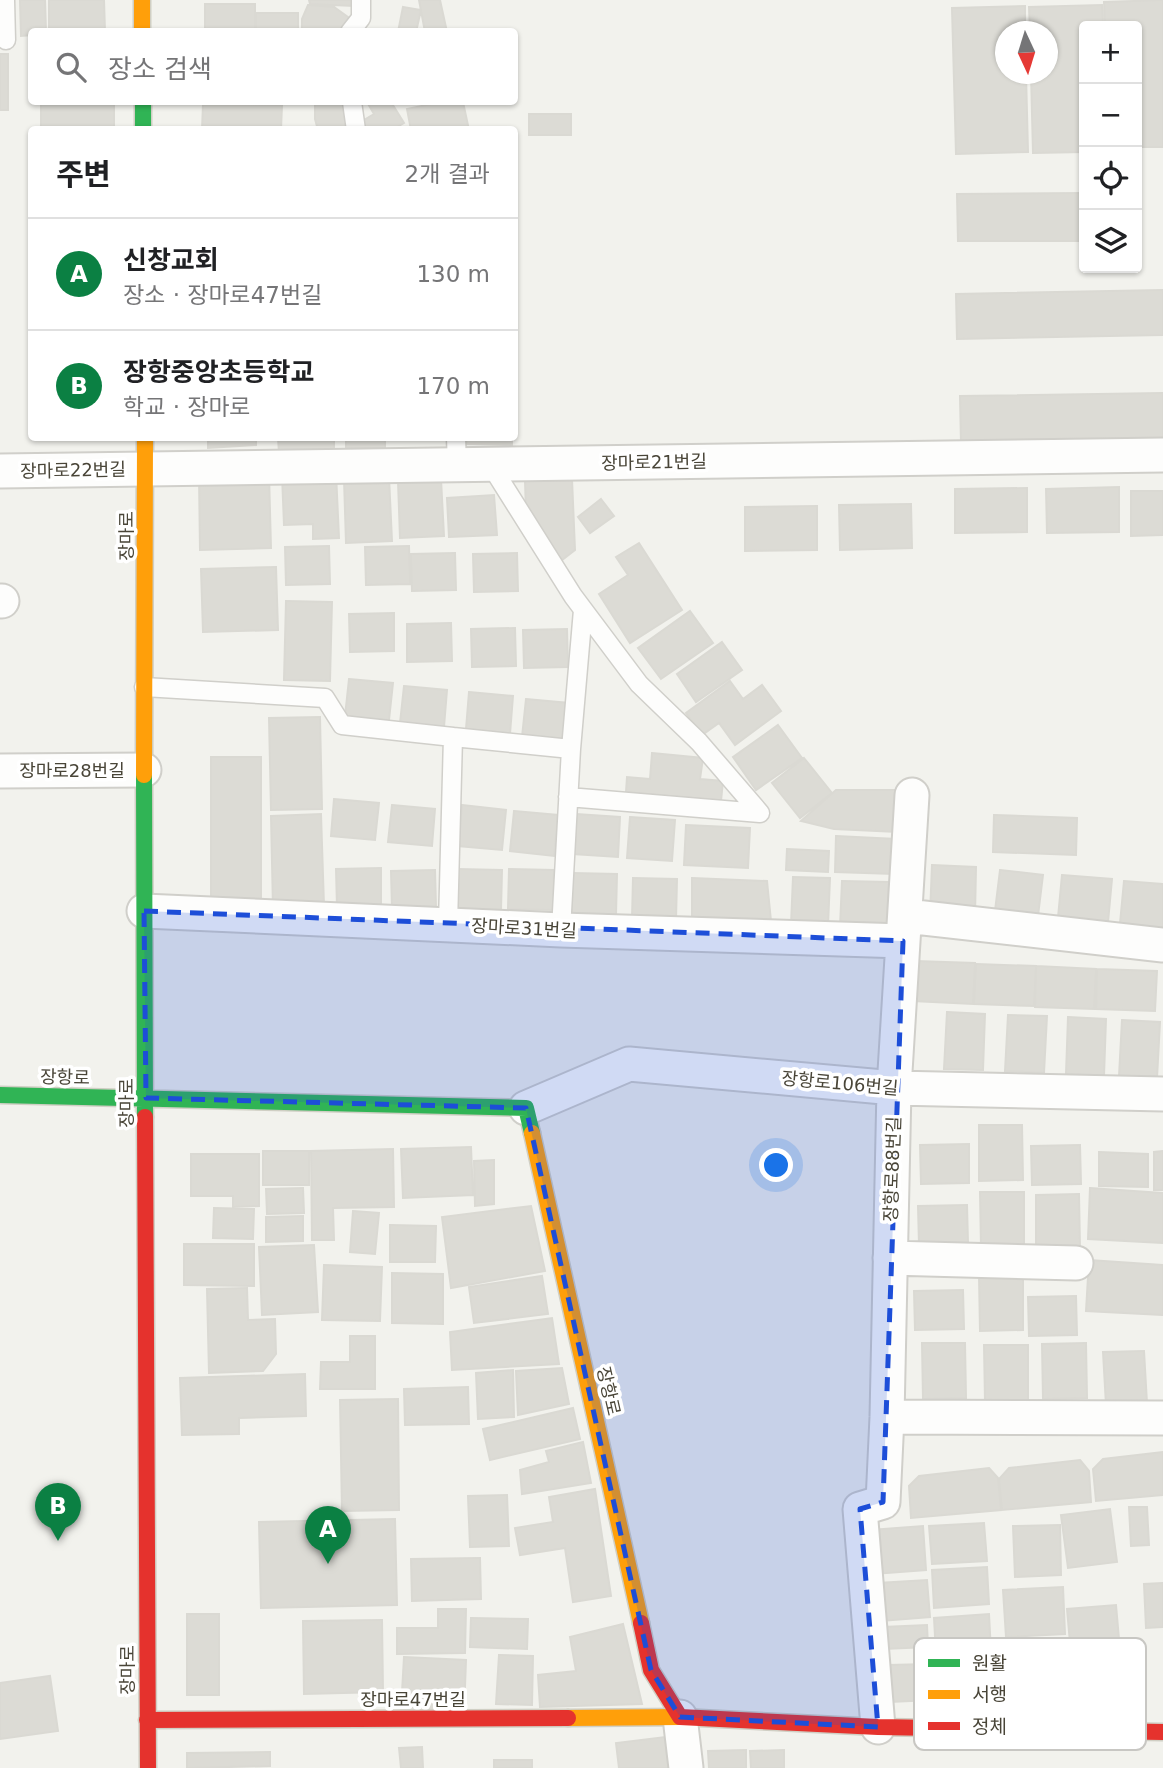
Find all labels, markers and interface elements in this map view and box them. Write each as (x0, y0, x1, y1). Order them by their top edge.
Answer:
north arrow (995, 21, 1058, 84)
map controls (1079, 21, 1142, 273)
button: + (1079, 21, 1142, 84)
search box (28, 28, 518, 105)
icon: search (52, 48, 90, 86)
text: 장소 검색 (108, 54, 212, 84)
button: − (1079, 84, 1142, 147)
button: locate (1079, 147, 1142, 210)
text: 주변 (56, 157, 111, 192)
text: 2개 결과 (405, 161, 490, 187)
button: layers (1079, 210, 1142, 273)
text: 신창교회 (123, 245, 219, 275)
text: A (70, 261, 88, 287)
text: 130 m (416, 261, 490, 287)
text: 장소 · 장마로47번길 (123, 282, 322, 308)
text: 장항중앙초등학교 (123, 357, 314, 387)
text: B (70, 373, 88, 399)
text: 170 m (416, 373, 490, 399)
text: 학교 · 장마로 (123, 394, 251, 420)
street label: 장마로21번길 (601, 451, 707, 473)
street label: 장마로22번길 (20, 459, 126, 481)
street label: 장마로 (116, 511, 137, 561)
street label: 장마로28번길 (19, 760, 125, 781)
street label: 장마로31번길 (471, 915, 577, 941)
street label: 장항로 (40, 1066, 90, 1088)
street label: 장항로106번길 (781, 1067, 899, 1099)
street label: 장마로 (116, 1078, 137, 1128)
street label: 장항로88번길 (880, 1116, 904, 1222)
your location (759, 1148, 793, 1182)
street label: 장항로 (593, 1364, 625, 1418)
pin: B (35, 1483, 81, 1541)
pin: A (305, 1506, 351, 1564)
legend (914, 1638, 1146, 1750)
street label: 장마로 (117, 1645, 138, 1695)
text: 원활 (972, 1652, 1007, 1674)
text: 서행 (972, 1683, 1007, 1705)
street label: 장마로47번길 (360, 1689, 466, 1710)
text: 정체 (972, 1715, 1007, 1737)

